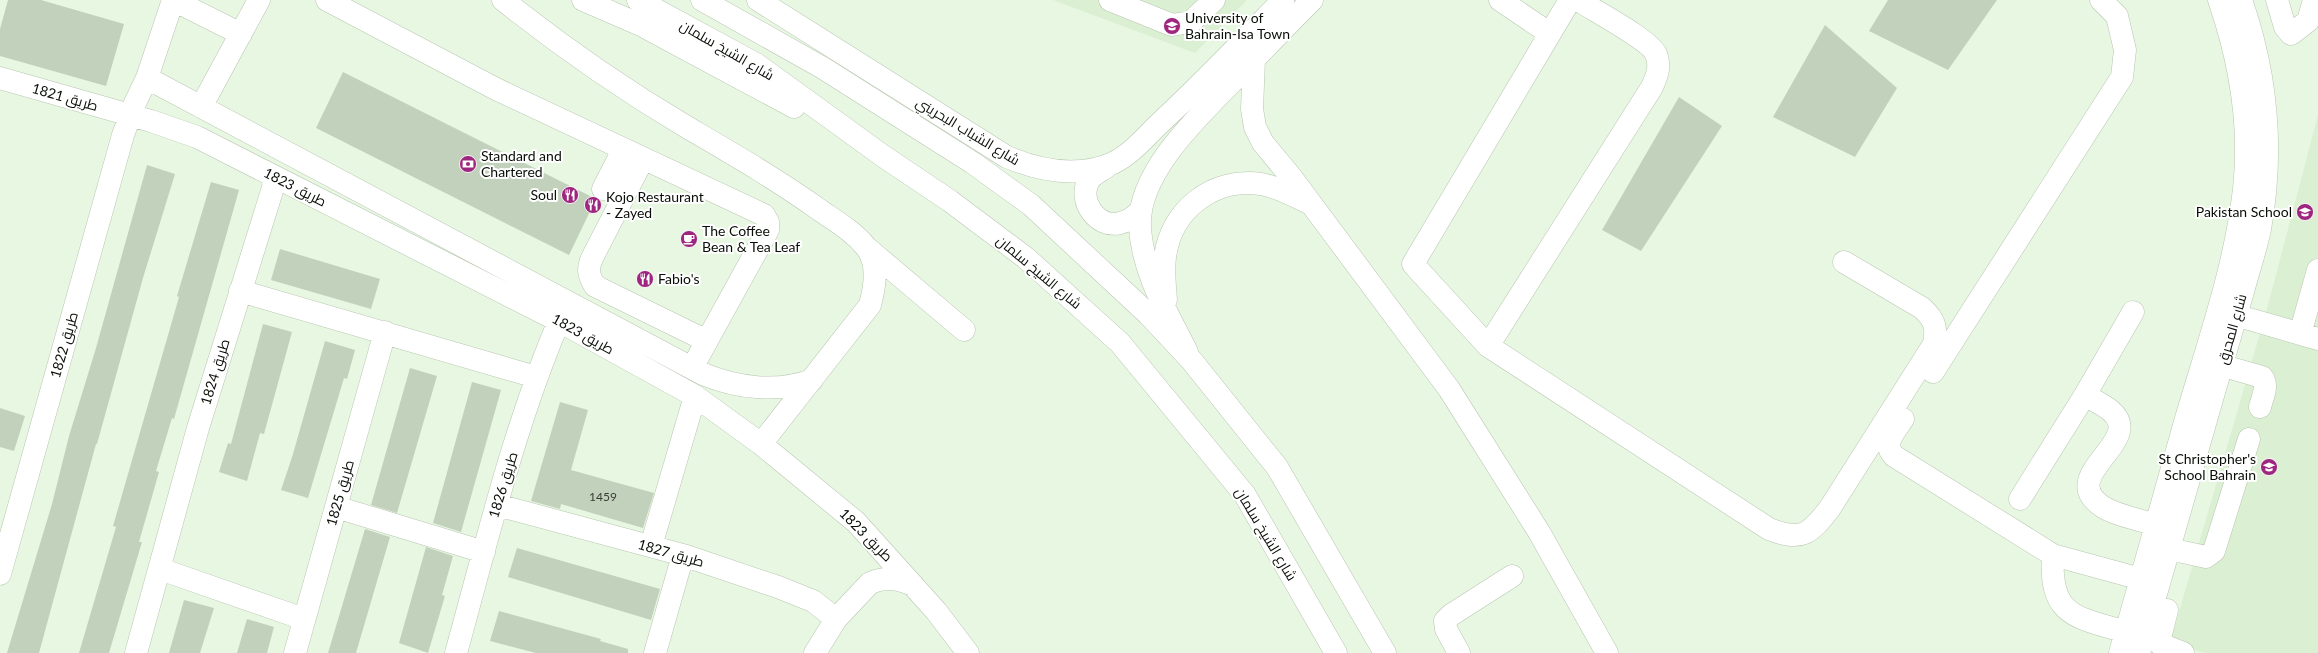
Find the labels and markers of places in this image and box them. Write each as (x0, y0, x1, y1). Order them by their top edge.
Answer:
place label: University of Bahrain-Isa Town (1185, 9, 1290, 42)
school or university icon: University of Bahrain-Isa Town (1162, 16, 1182, 36)
place label: Standard and Chartered (481, 147, 562, 180)
bank icon: Standard and Chartered (458, 154, 478, 174)
restaurant icon: Soul (560, 185, 580, 205)
place label: Soul (530, 186, 557, 203)
place label: Kojo Restaurant - Zayed (606, 188, 704, 221)
restaurant icon: Kojo Restaurant - Zayed (583, 195, 603, 215)
school or university icon: Pakistan School (2295, 202, 2315, 222)
place label: Pakistan School (2196, 203, 2292, 220)
place label: The Coffee Bean & Tea Leaf (702, 222, 800, 255)
cafe icon: The Coffee Bean & Tea Leaf (679, 229, 699, 249)
restaurant icon: Fabio's (635, 269, 655, 289)
place label: Fabio's (658, 270, 700, 287)
place label: St Christopher's School Bahrain (2159, 450, 2256, 483)
school or university icon: St Christopher's School Bahrain (2259, 457, 2279, 477)

